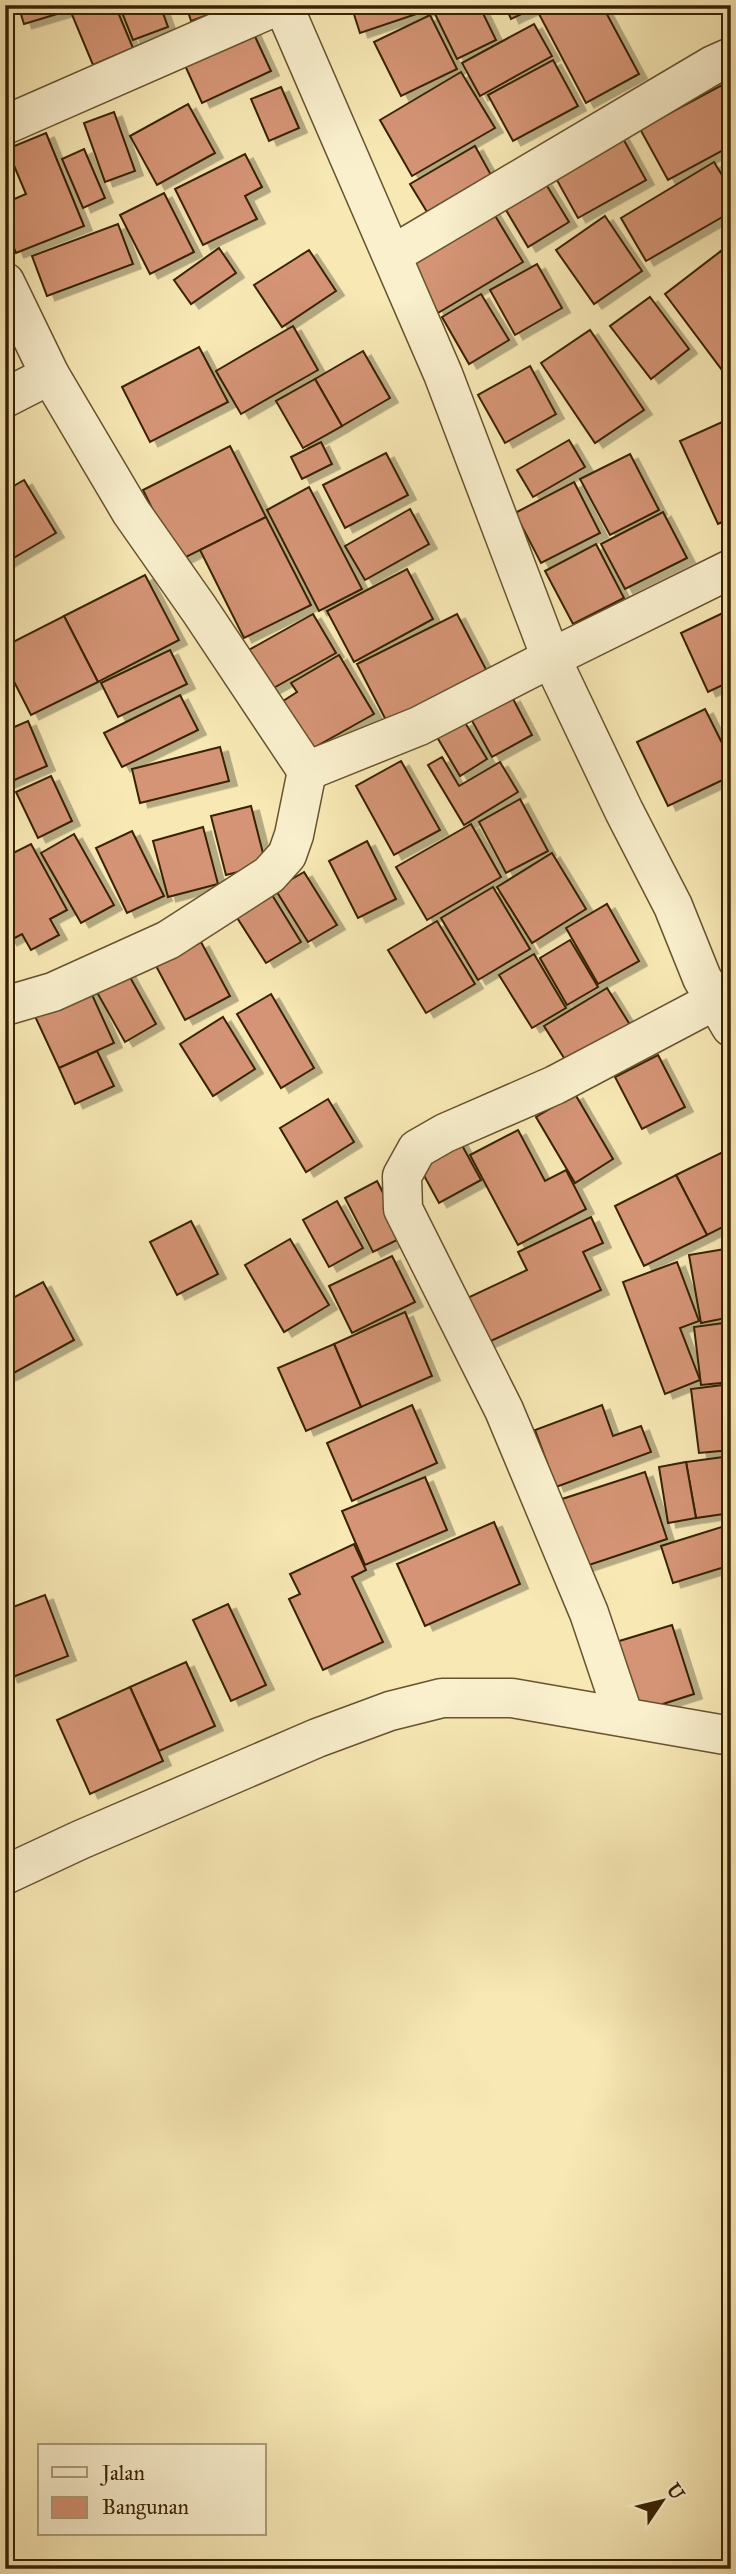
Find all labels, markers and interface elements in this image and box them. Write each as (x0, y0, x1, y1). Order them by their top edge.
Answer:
legend (38, 2444, 266, 2536)
text: Jalan (100, 2460, 145, 2486)
north arrow (628, 2466, 698, 2536)
text: U (662, 2479, 690, 2505)
text: Bangunan (102, 2494, 189, 2520)

